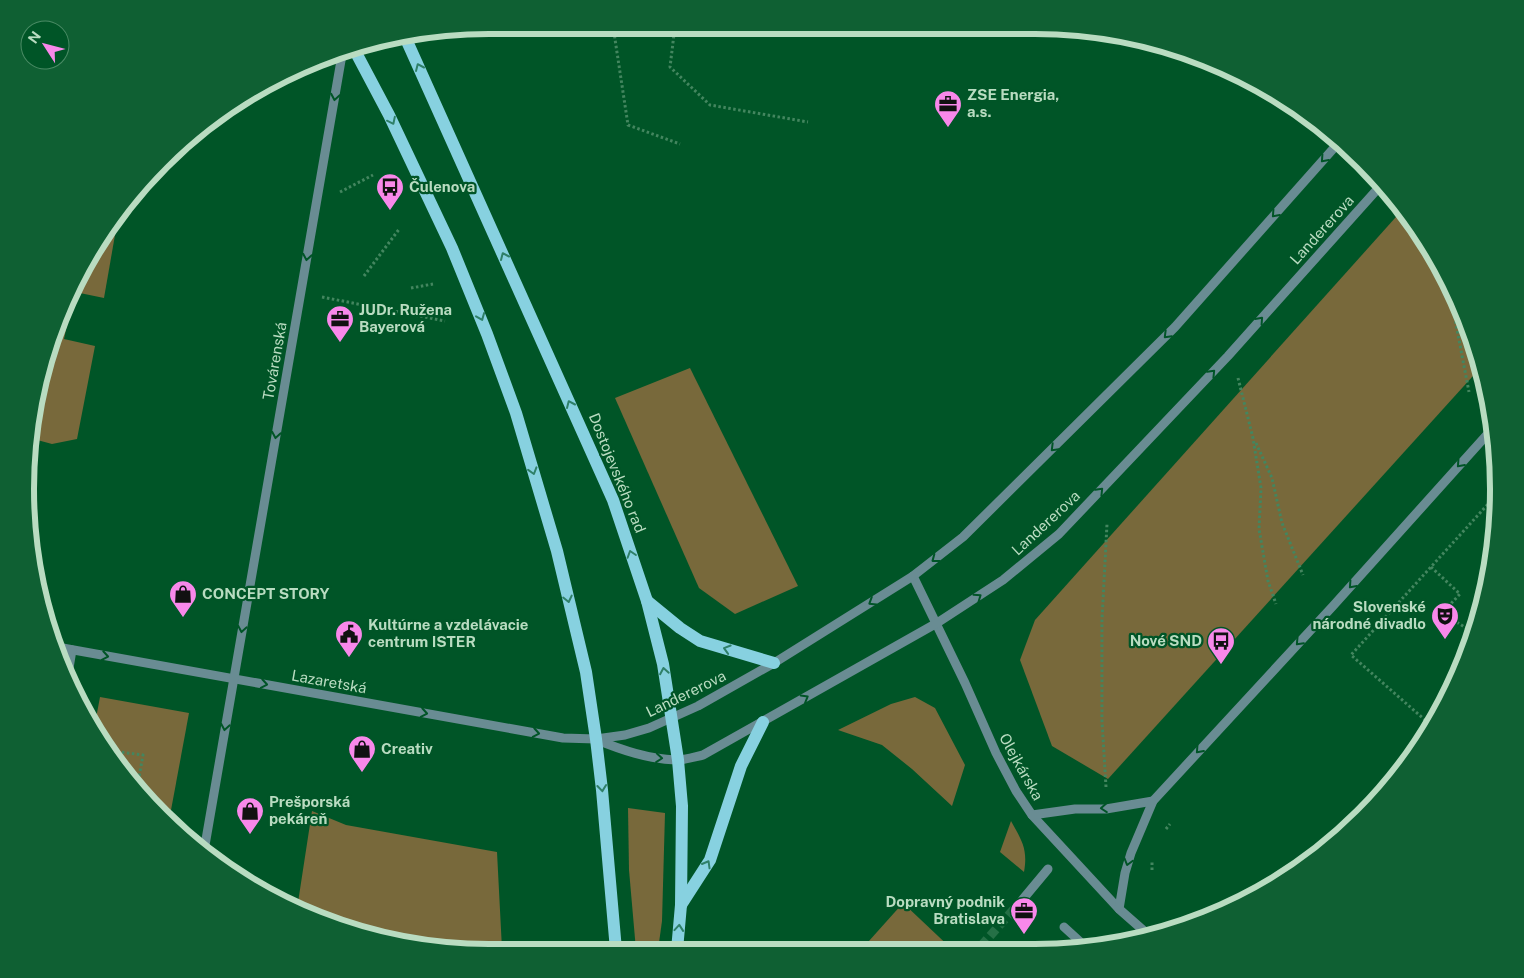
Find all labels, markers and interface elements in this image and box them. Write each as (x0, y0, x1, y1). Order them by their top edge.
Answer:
north arrow (20, 20, 70, 70)
text: N (25, 28, 44, 46)
one-way arrow (415, 63, 425, 72)
place label: ZSE Energia, a.s. (967, 86, 1059, 120)
office icon: ZSE Energia, a.s. (933, 89, 963, 128)
one-way arrow (330, 93, 340, 101)
one-way arrow (386, 116, 397, 125)
one-way arrow (1321, 154, 1330, 163)
bus stop icon: Čulenova (375, 172, 405, 211)
place label: Čulenova (409, 178, 475, 195)
street label: Landererova (1286, 192, 1357, 268)
one-way arrow (1272, 209, 1281, 218)
one-way arrow (499, 252, 510, 261)
one-way arrow (302, 253, 312, 262)
place label: JUDr. Ružena Bayerová (359, 301, 452, 335)
office icon: JUDr. Ružena Bayerová (325, 304, 355, 343)
one-way arrow (474, 312, 485, 321)
one-way arrow (1254, 317, 1263, 326)
street label: Továrenská (259, 321, 290, 401)
one-way arrow (1164, 330, 1173, 339)
one-way arrow (1206, 370, 1215, 379)
one-way arrow (566, 400, 577, 409)
street label: Dostojevského rad (586, 410, 649, 535)
one-way arrow (272, 430, 282, 439)
one-way arrow (1050, 442, 1059, 451)
one-way arrow (1457, 459, 1466, 468)
one-way arrow (528, 466, 538, 475)
street label: Landererova (1008, 487, 1083, 558)
one-way arrow (1094, 487, 1103, 496)
one-way arrow (627, 551, 637, 559)
one-way arrow (931, 553, 941, 562)
shop icon: CONCEPT STORY (168, 579, 198, 618)
one-way arrow (1348, 580, 1357, 589)
place label: CONCEPT STORY (202, 585, 330, 602)
one-way arrow (562, 594, 573, 603)
one-way arrow (972, 594, 982, 603)
one-way arrow (868, 596, 877, 605)
place label: Slovenské národné divadlo (1312, 598, 1426, 632)
theatre icon: Slovenské národné divadlo (1430, 601, 1460, 640)
place label: Kultúrne a vzdelávacie centrum ISTER (368, 616, 528, 650)
public building icon: Kultúrne a vzdelávacie centrum ISTER (334, 619, 364, 658)
one-way arrow (238, 625, 248, 633)
bus stop icon: Nové SND (1206, 626, 1236, 665)
place label: Nové SND (1130, 632, 1202, 649)
one-way arrow (1296, 636, 1305, 645)
one-way arrow (724, 645, 732, 655)
one-way arrow (100, 650, 109, 660)
one-way arrow (659, 666, 669, 675)
street label: Lazaretská (290, 667, 368, 696)
street label: Landererova (643, 667, 729, 720)
one-way arrow (260, 679, 269, 689)
one-way arrow (800, 694, 809, 704)
one-way arrow (420, 707, 429, 717)
one-way arrow (221, 722, 231, 731)
one-way arrow (532, 727, 540, 737)
street label: Olejkárska (996, 730, 1047, 803)
shop icon: Creativ (347, 734, 377, 773)
place label: Creativ (381, 740, 433, 757)
one-way arrow (1195, 745, 1204, 754)
one-way arrow (656, 752, 664, 763)
one-way arrow (596, 784, 607, 792)
place label: Prešporská pekáreň (269, 793, 350, 827)
shop icon: Prešporská pekáreň (235, 796, 265, 835)
one-way arrow (1100, 803, 1108, 814)
one-way arrow (1123, 858, 1133, 866)
one-way arrow (701, 860, 711, 869)
place label: Dopravný podnik Bratislava (886, 893, 1005, 927)
office icon: Dopravný podnik Bratislava (1009, 896, 1039, 935)
one-way arrow (673, 923, 684, 931)

